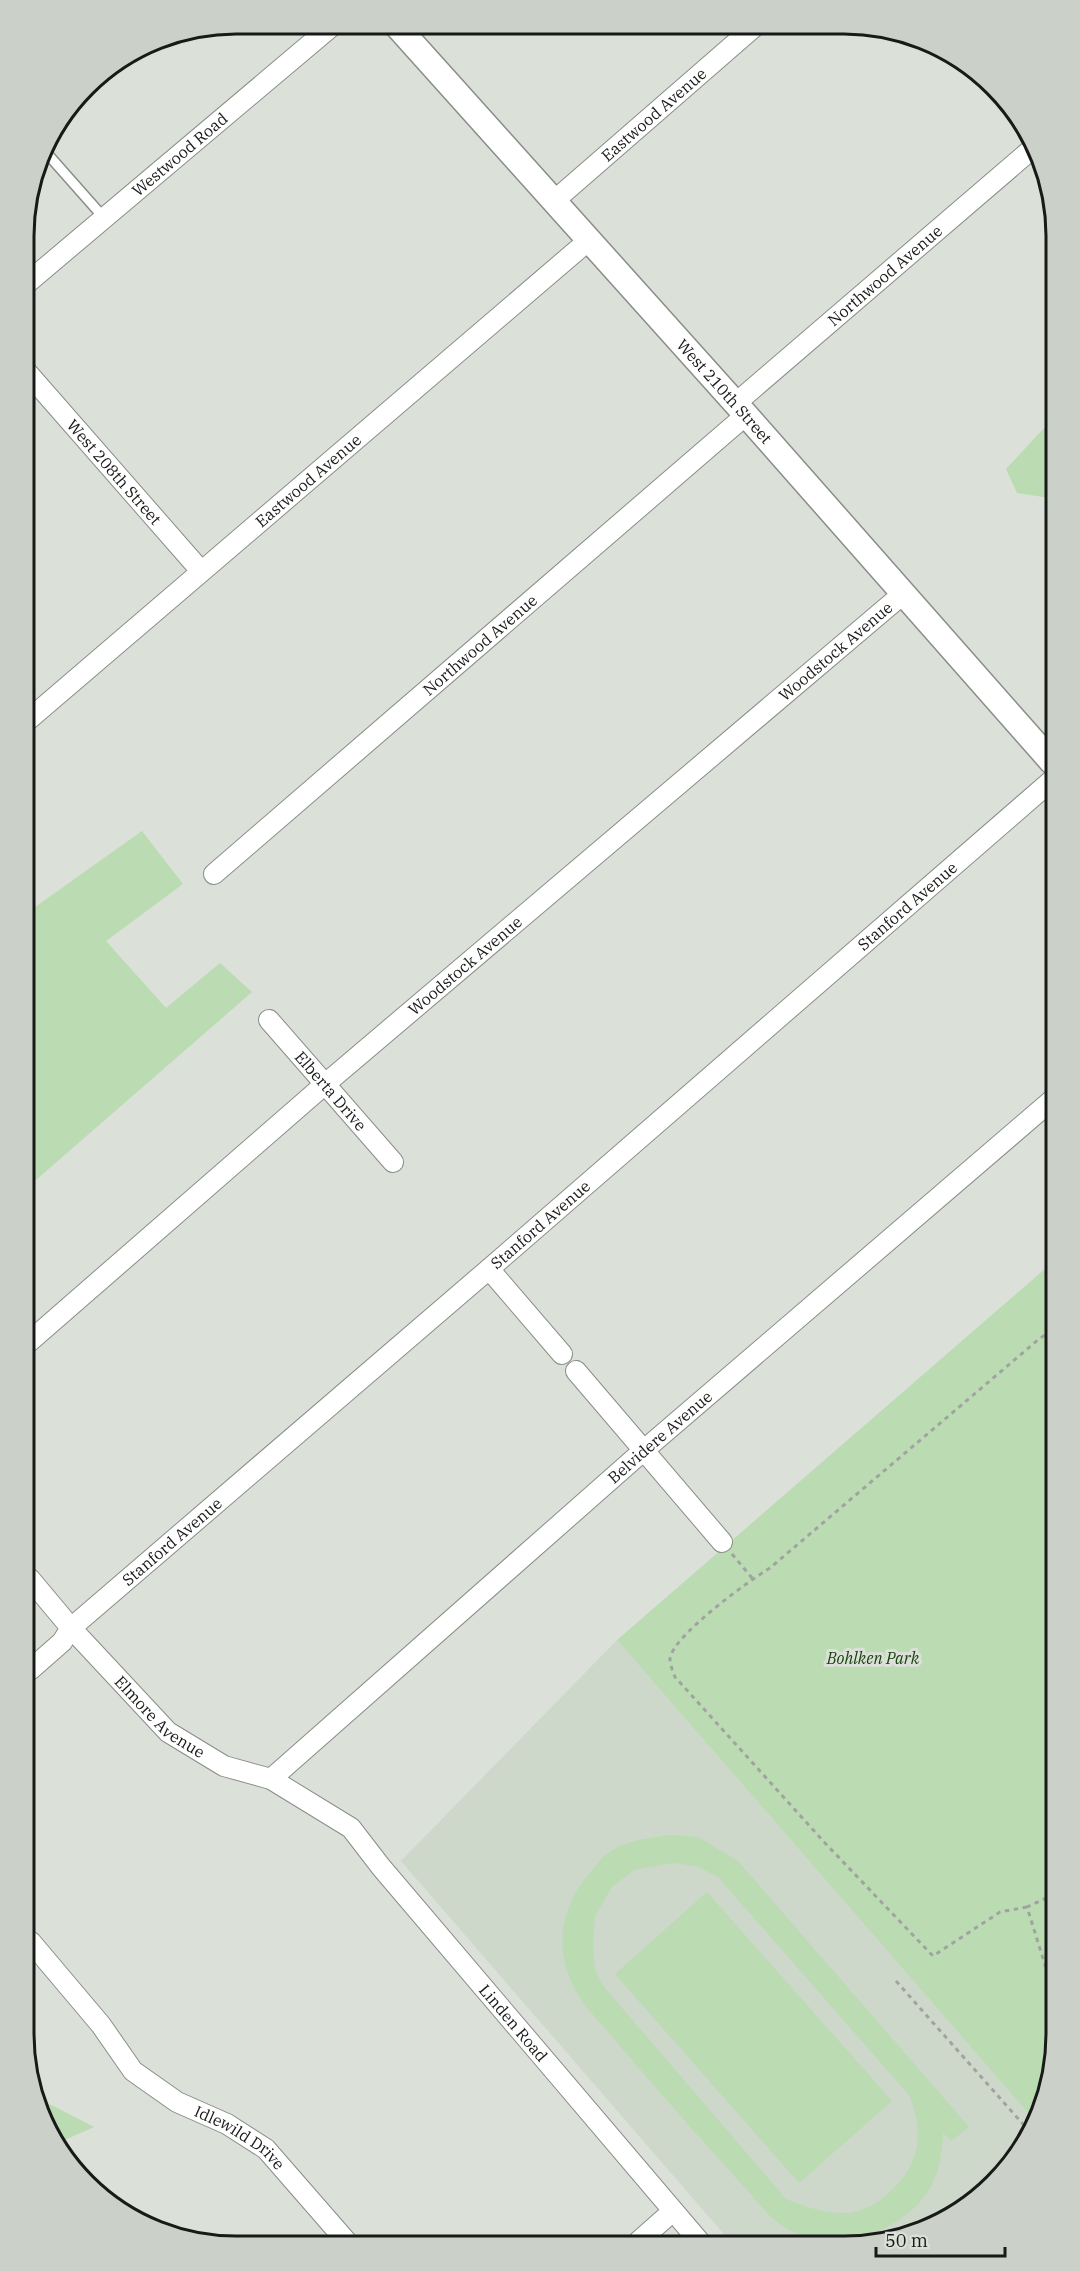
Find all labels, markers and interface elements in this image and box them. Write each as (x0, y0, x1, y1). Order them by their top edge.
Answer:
street label: Eastwood Avenue (597, 63, 710, 165)
street label: Westwood Road (128, 108, 232, 200)
street label: Northwood Avenue (823, 221, 946, 330)
street label: West 210th Street (673, 335, 777, 448)
street label: West 208th Street (63, 415, 166, 529)
street label: Eastwood Avenue (251, 430, 365, 531)
street label: Northwood Avenue (418, 590, 541, 699)
street label: Woodstock Avenue (774, 597, 897, 705)
street label: Stanford Avenue (853, 857, 961, 955)
street label: Woodstock Avenue (404, 912, 526, 1019)
street label: Elberta Drive (291, 1047, 371, 1135)
street label: Stanford Avenue (486, 1176, 594, 1273)
street label: Belvidere Avenue (604, 1386, 716, 1487)
street label: Stanford Avenue (118, 1493, 226, 1590)
park label: Bohlken Park (826, 1648, 920, 1668)
street label: Elmore Avenue (110, 1671, 209, 1762)
street label: Linden Road (475, 1980, 552, 2066)
street label: Idlewild Drive (191, 2101, 289, 2174)
scale bar (876, 2220, 1005, 2258)
text: 50 m (885, 2229, 928, 2252)

